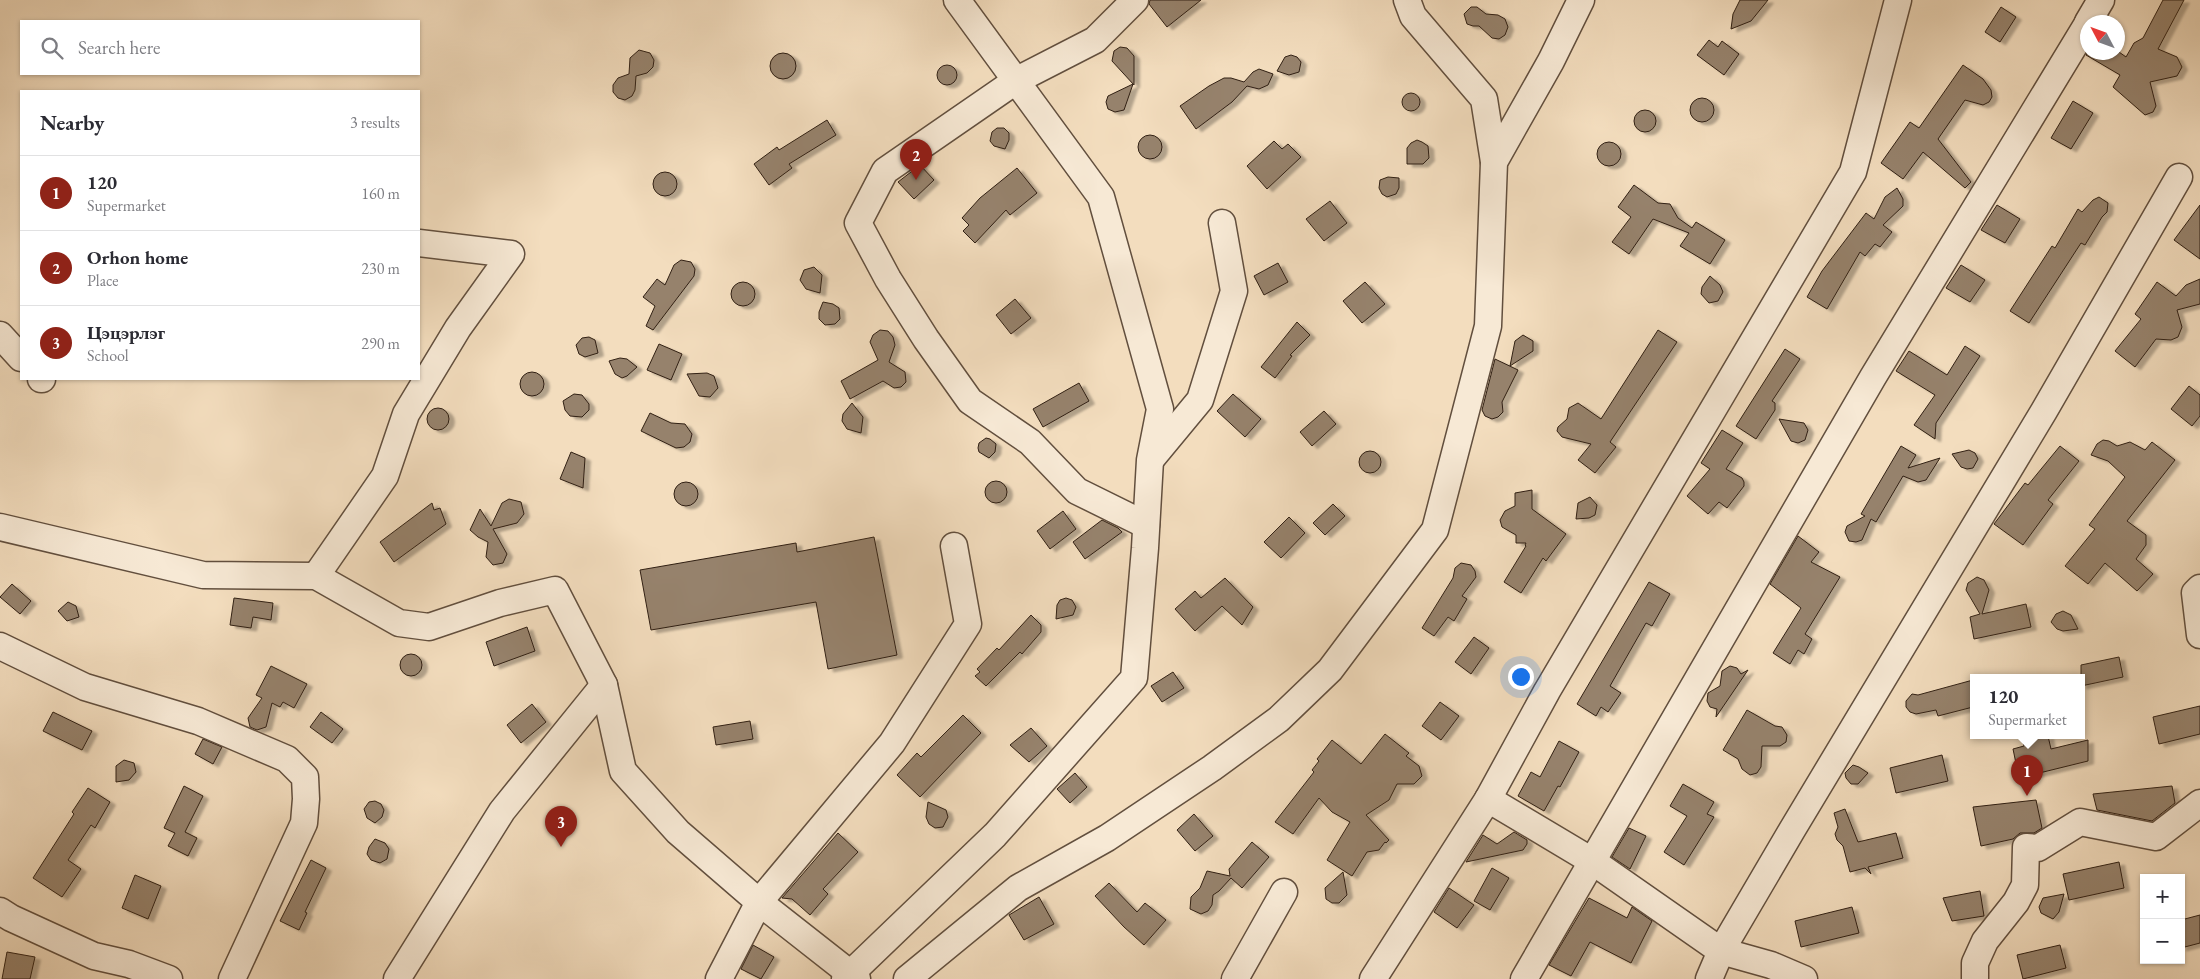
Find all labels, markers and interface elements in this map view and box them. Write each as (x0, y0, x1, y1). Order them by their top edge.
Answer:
north arrow (2080, 15, 2125, 60)
search box (20, 20, 420, 75)
icon: search (38, 34, 66, 62)
text: Search here (78, 35, 160, 60)
text: Nearby (40, 109, 104, 136)
text: 3 results (350, 112, 400, 133)
pin: 2 (900, 139, 932, 180)
text: 120 (87, 170, 117, 195)
text: 1 (52, 183, 60, 204)
text: 160 m (361, 183, 400, 204)
text: Supermarket (87, 195, 166, 216)
text: Orhon home (87, 245, 188, 270)
text: 2 (52, 258, 60, 279)
text: 230 m (361, 258, 400, 279)
text: Place (87, 270, 119, 291)
text: Цэцэрлэг (87, 320, 165, 345)
text: 3 (52, 333, 60, 354)
text: 290 m (361, 333, 400, 354)
text: School (87, 345, 129, 366)
your location (1508, 664, 1534, 690)
popup (1970, 674, 2085, 739)
text: 120 (1988, 684, 2018, 709)
text: Supermarket (1988, 709, 2067, 730)
pin: 1 (2011, 755, 2043, 796)
pin: 3 (545, 806, 577, 847)
map controls (2140, 874, 2185, 964)
button: + (2140, 874, 2185, 919)
button: − (2140, 919, 2185, 964)

